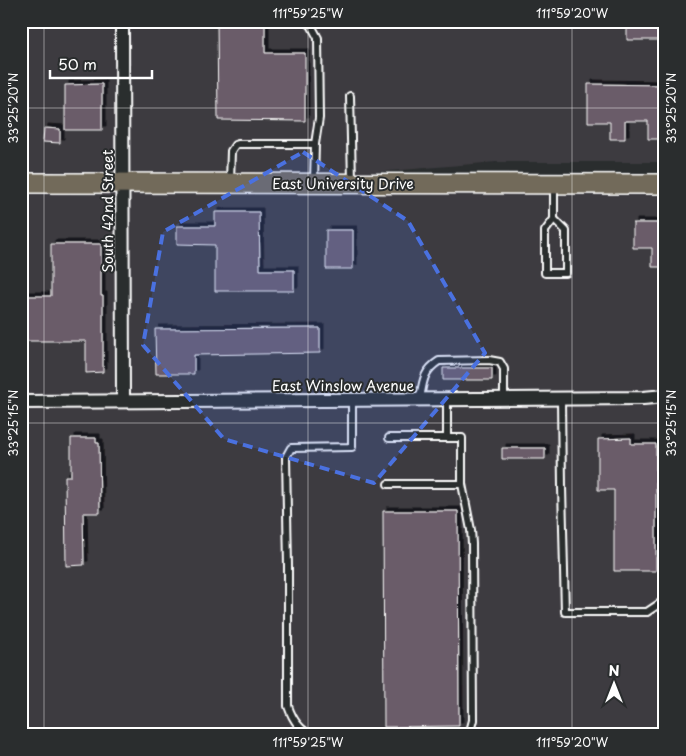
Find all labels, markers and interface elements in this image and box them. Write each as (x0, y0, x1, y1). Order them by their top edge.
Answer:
text: 111°59'25"W (273, 4, 344, 22)
text: 111°59'20"W (536, 4, 609, 22)
scale bar (50, 48, 152, 80)
text: 50 m (58, 52, 97, 75)
text: 33°25'20"N (4, 73, 22, 143)
text: 33°25'20"N (662, 73, 680, 143)
street label: South 42nd Street (97, 149, 118, 273)
street label: East University Drive (272, 173, 414, 194)
street label: East Winslow Avenue (272, 375, 414, 396)
text: 33°25'15"N (4, 390, 22, 456)
text: 33°25'15"N (662, 390, 680, 456)
north arrow (588, 658, 638, 708)
text: N (608, 660, 620, 681)
text: 111°59'25"W (273, 733, 344, 751)
text: 111°59'20"W (536, 733, 609, 751)

